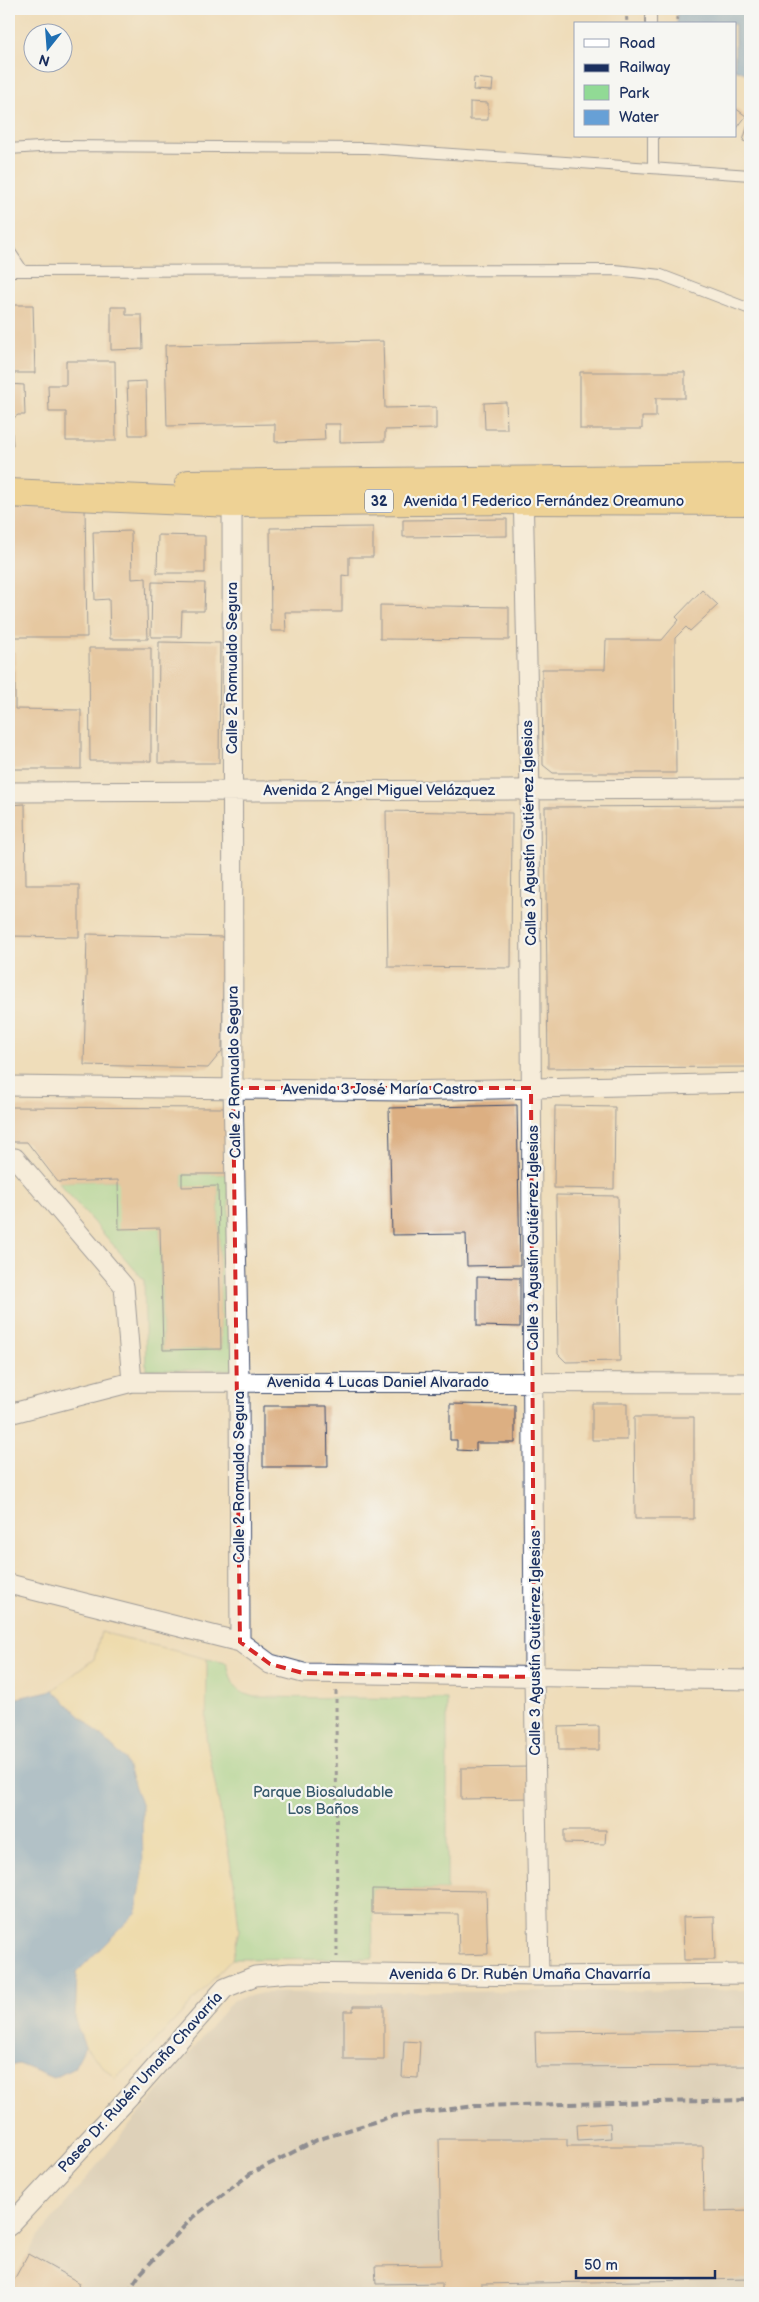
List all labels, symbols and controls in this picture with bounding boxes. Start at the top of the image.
north arrow [22,22,72,72]
legend [574,22,736,138]
text: Road [619,34,655,53]
text: N [37,50,52,70]
text: Railway [619,58,670,77]
text: Park [619,84,650,103]
text: Water [619,108,659,127]
road number: 32 [365,490,393,512]
street label: Avenida 1 Federico Fernández Oreamuno [404,492,684,511]
street label: Calle 2 Romualdo Segura [223,582,242,754]
street label: Calle 3 Agustín Gutiérrez Iglesias [518,719,541,946]
street label: Avenida 2 Ángel Miguel Velázquez [263,781,496,800]
street label: Calle 2 Romualdo Segura [223,986,246,1158]
street label: Avenida 3 José María Castro [283,1080,477,1099]
street label: Calle 3 Agustín Gutiérrez Iglesias [524,1125,543,1351]
street label: Avenida 4 Lucas Daniel Alvarado [267,1373,489,1392]
street label: Calle 2 Romualdo Segura [230,1391,249,1563]
street label: Calle 3 Agustín Gutiérrez Iglesias [526,1530,545,1756]
park label: Parque Biosaludable Los Baños [253,1783,393,1819]
street label: Avenida 6 Dr. Rubén Umaña Chavarría [389,1965,651,1984]
street label: Paseo Dr. Rubén Umaña Chavarría [54,1988,227,2177]
scale bar [576,2247,715,2279]
text: 50 m [584,2256,618,2275]

